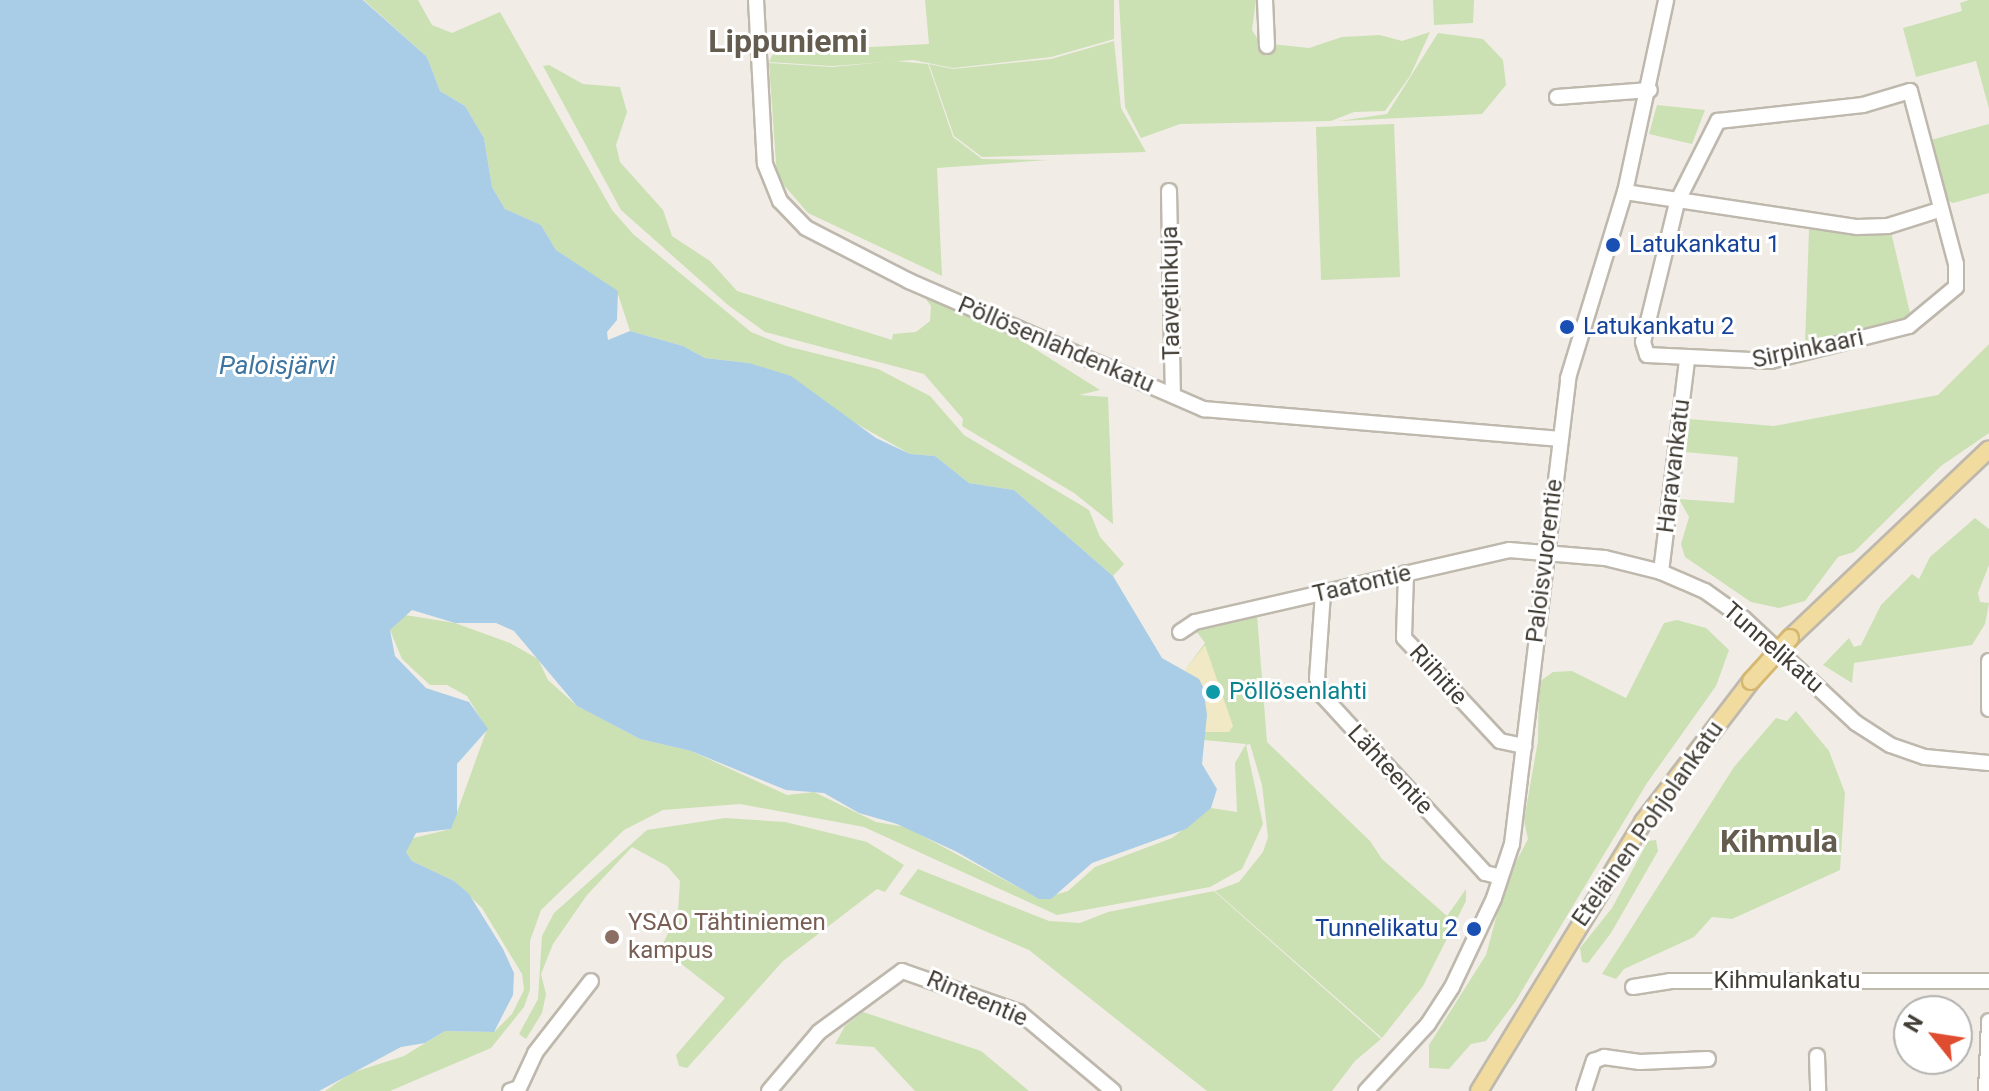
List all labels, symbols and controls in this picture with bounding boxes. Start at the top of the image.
district label: Lippuniemi [708,22,868,60]
street label: Taavetinkuja [1155,226,1187,360]
place label: Latukankatu 1 [1629,231,1780,259]
marker: Latukankatu 1 [1604,236,1622,254]
street label: Pöllösenlahdenkatu [954,291,1158,399]
place label: Latukankatu 2 [1583,313,1734,341]
marker: Latukankatu 2 [1558,318,1576,336]
street label: Sirpinkaari [1750,323,1866,375]
water label: Paloisjärvi [219,350,335,382]
street label: Haravankatu [1651,397,1697,535]
street label: Paloisvuorentie [1521,478,1569,644]
street label: Taatontie [1310,559,1414,609]
street label: Tunnelikatu [1717,597,1829,699]
street label: Riihitie [1403,639,1473,711]
place label: Pöllösenlahti [1229,678,1367,706]
marker: Pöllösenlahti [1204,683,1222,701]
street label: Eteläinen Pohjolankatu [1566,716,1730,932]
street label: Lähteentie [1341,719,1439,821]
district label: Kihmula [1720,822,1838,860]
place label: YSAO Tähtiniemen kampus [628,909,826,965]
place label: Tunnelikatu 2 [1315,915,1458,943]
marker: Tunnelikatu 2 [1465,920,1483,938]
marker: YSAO Tähtiniemen kampus [603,928,621,946]
street label: Rinteentie [922,965,1032,1033]
street label: Kihmulankatu [1714,967,1860,995]
north arrow [1893,995,1973,1075]
text: N [1899,1011,1928,1037]

